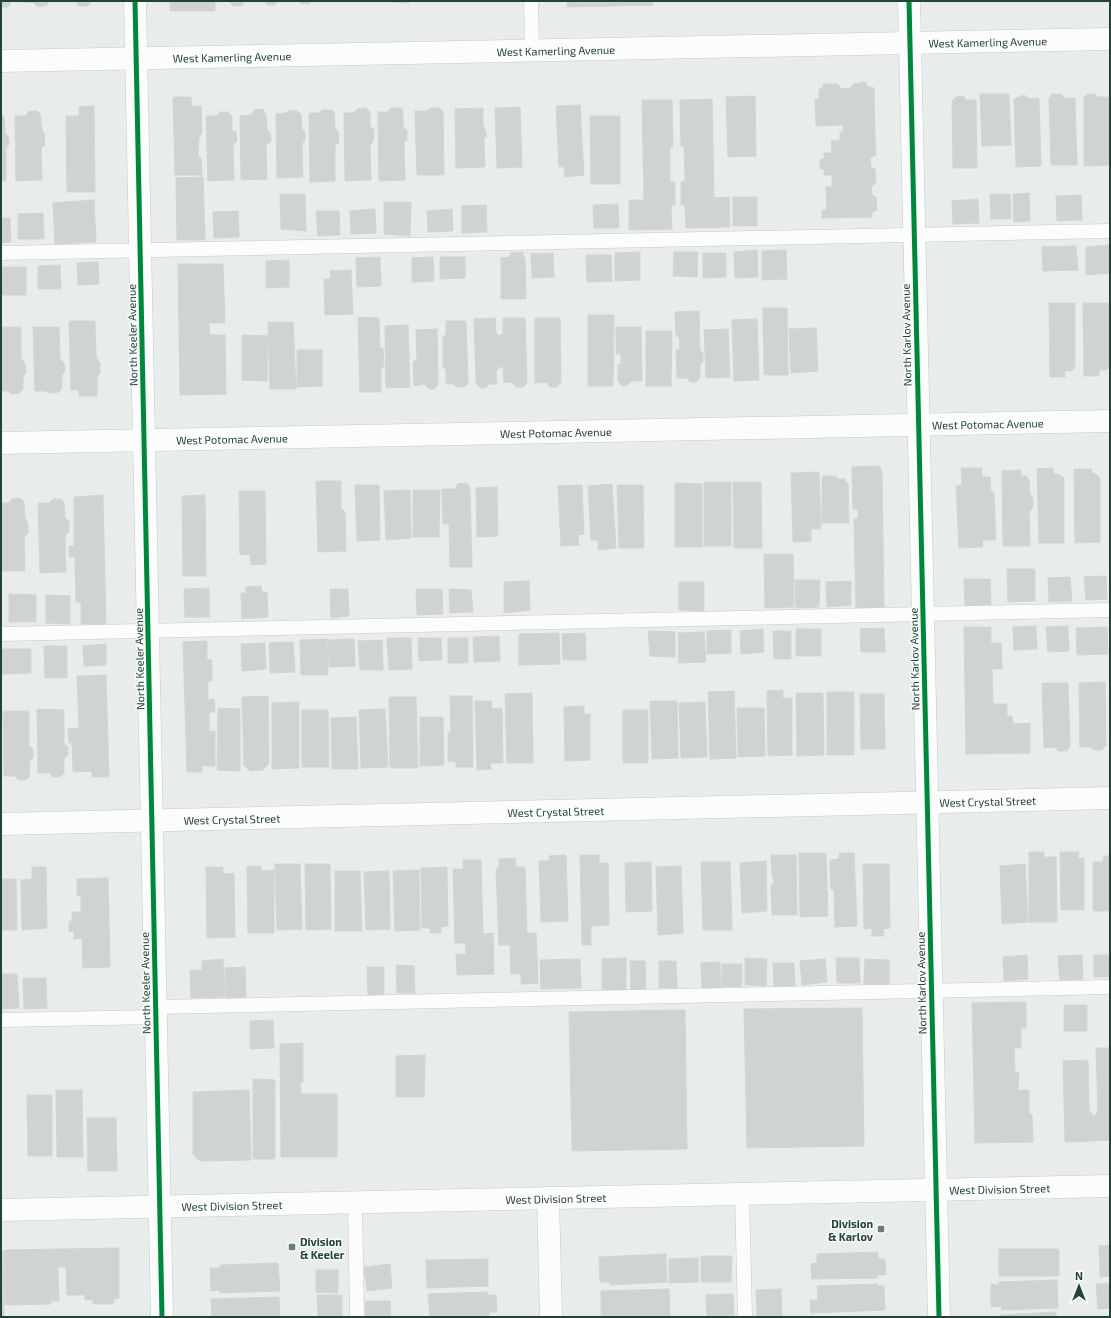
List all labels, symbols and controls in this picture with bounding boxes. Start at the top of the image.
street label: West Kamerling Avenue [928,34,1047,49]
street label: West Kamerling Avenue [496,42,615,58]
street label: West Kamerling Avenue [173,49,291,64]
street label: North Keeler Avenue [125,284,139,386]
street label: North Karlov Avenue [899,284,913,386]
street label: West Potomac Avenue [932,416,1044,431]
street label: West Potomac Avenue [500,424,612,440]
street label: West Potomac Avenue [176,431,288,446]
street label: North Keeler Avenue [132,608,146,710]
street label: North Karlov Avenue [907,608,921,710]
street label: West Crystal Street [939,793,1036,809]
street label: West Crystal Street [507,803,604,819]
street label: West Crystal Street [183,811,281,826]
street label: North Keeler Avenue [138,932,152,1034]
street label: North Karlov Avenue [914,932,928,1034]
street label: West Division Street [949,1181,1050,1196]
street label: West Division Street [505,1190,607,1206]
street label: West Division Street [181,1197,283,1213]
place label: Division & Karlov [828,1217,874,1243]
marker: Division & Karlov [876,1224,886,1234]
place label: Division & Keeler [300,1235,345,1261]
marker: Division & Keeler [287,1242,297,1252]
north arrow [1059,1266,1099,1306]
text: N [1075,1269,1083,1282]

